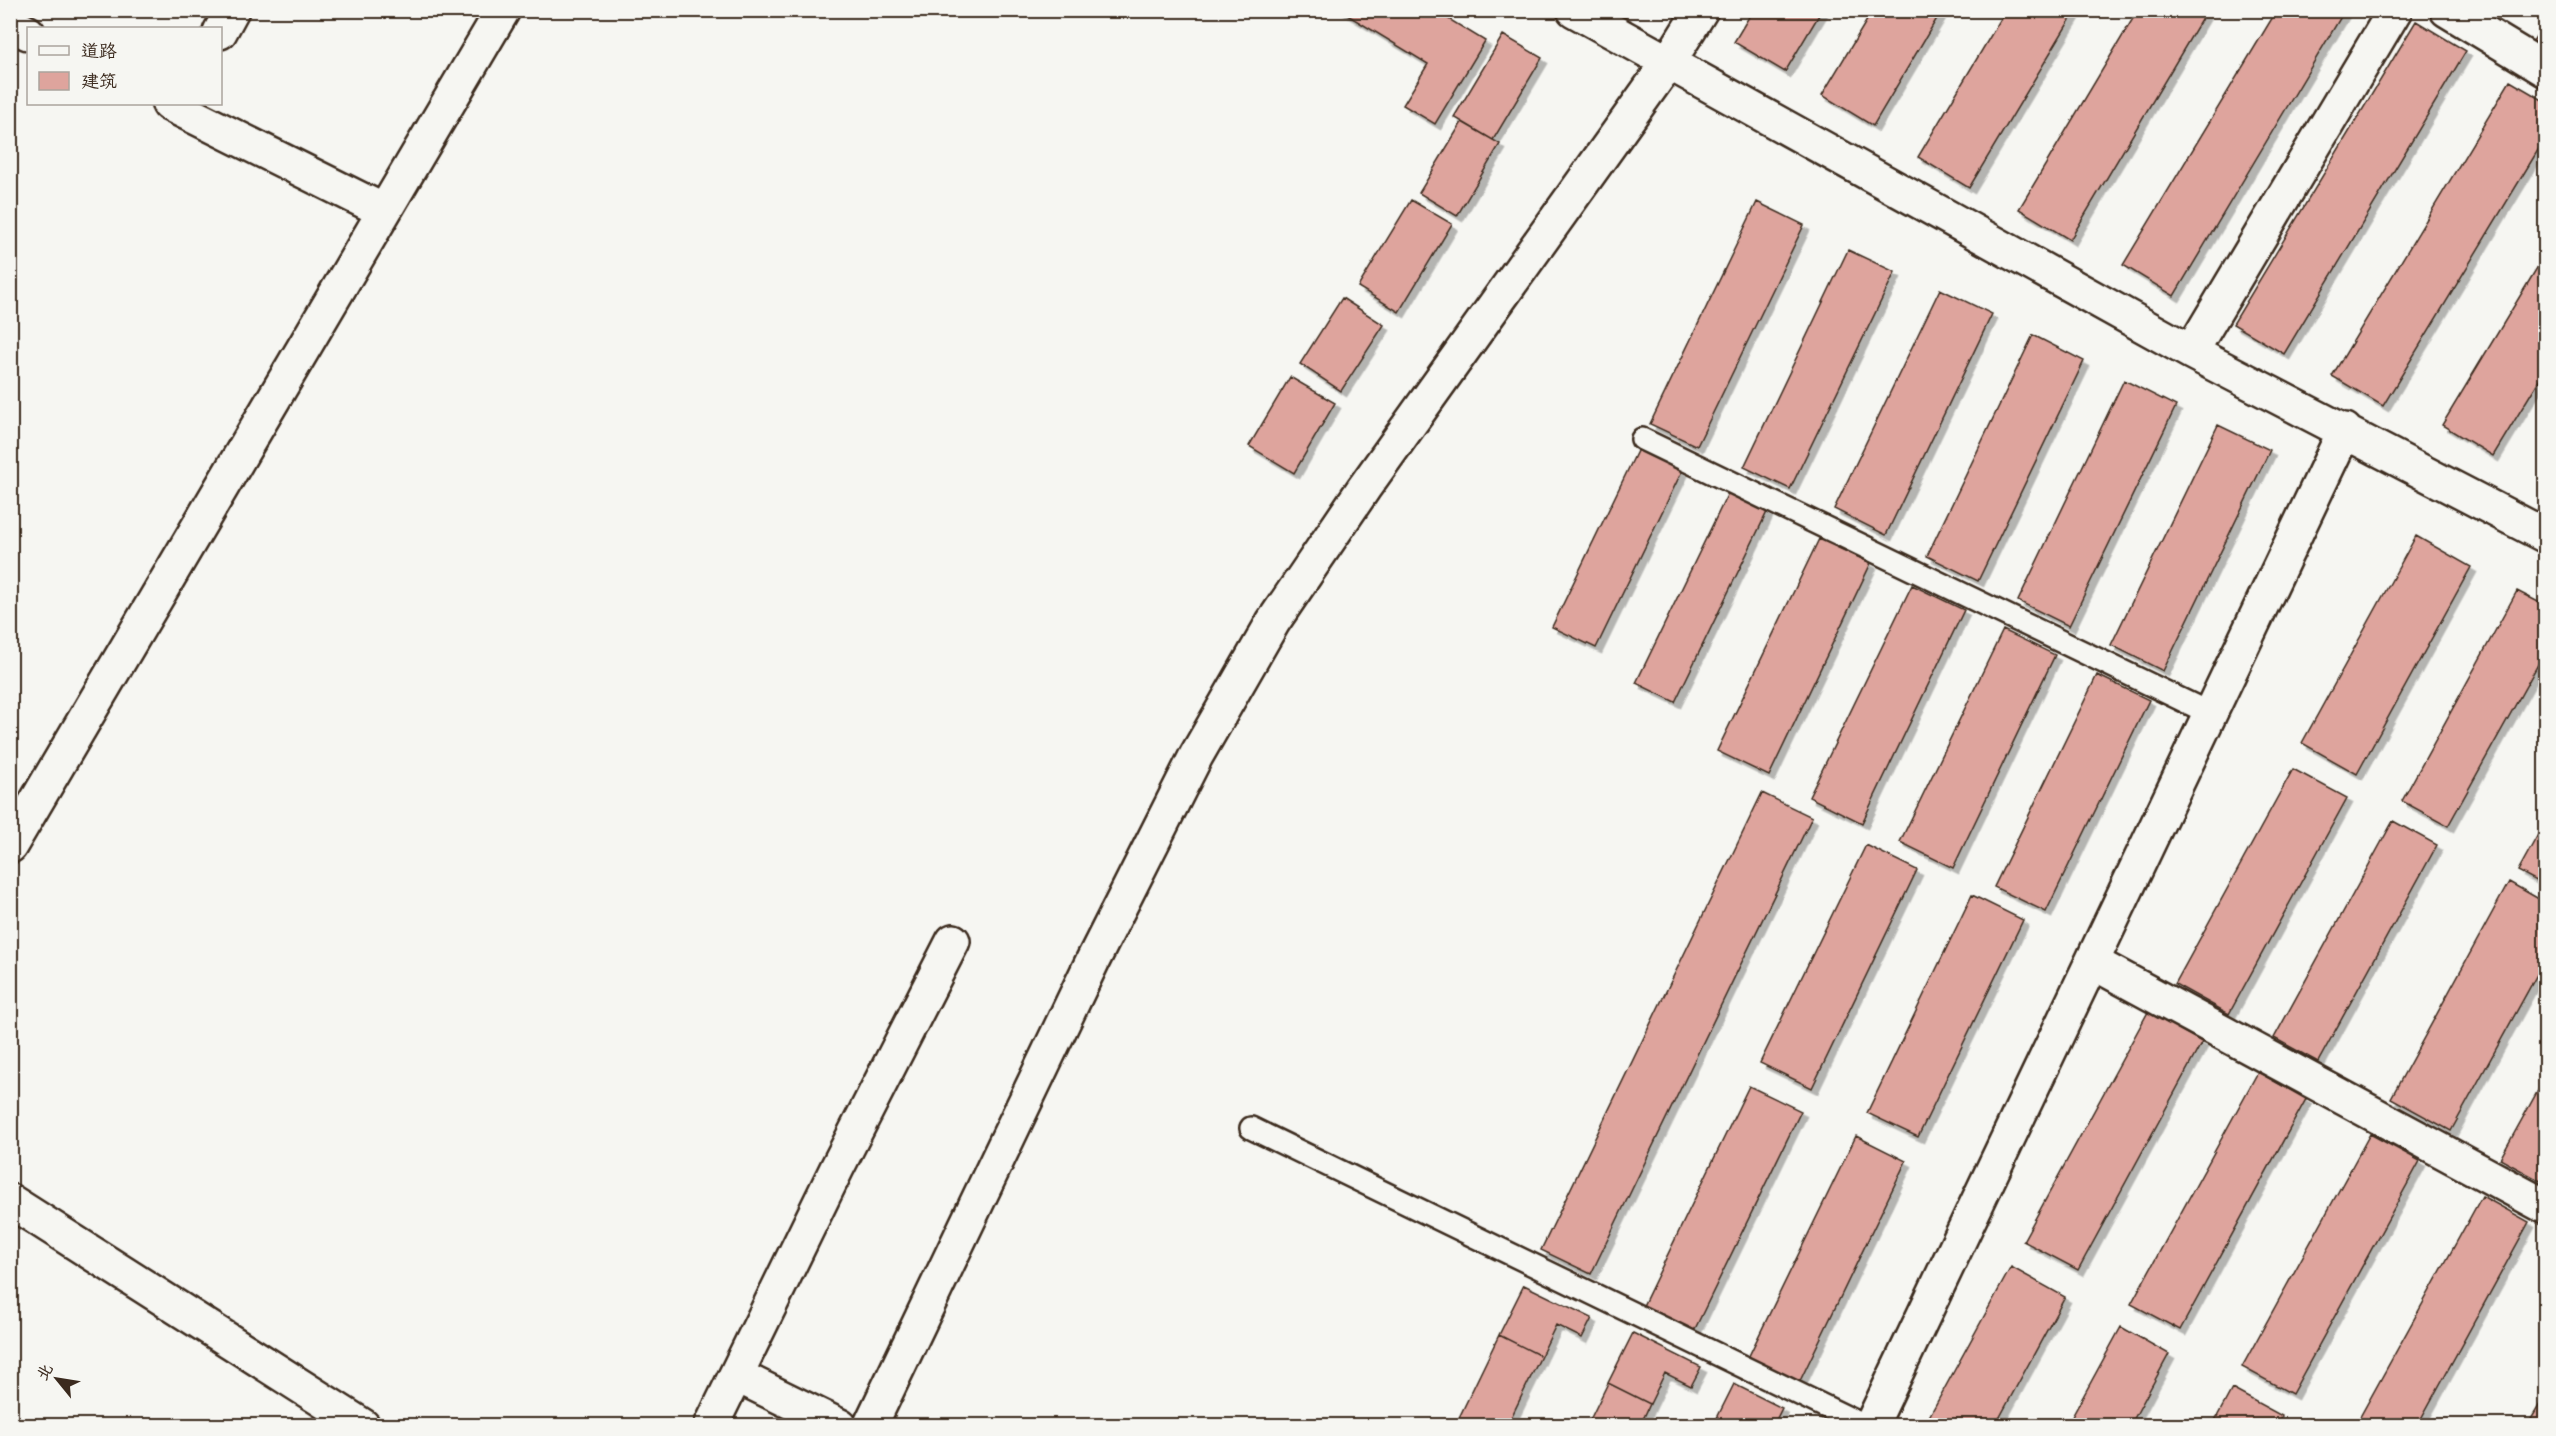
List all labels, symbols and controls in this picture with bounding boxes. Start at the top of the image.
legend [27,27,222,105]
text: 道路 [81,38,117,63]
text: 建筑 [81,68,117,93]
north arrow [27,1349,87,1409]
text: 北 [30,1359,58,1384]

